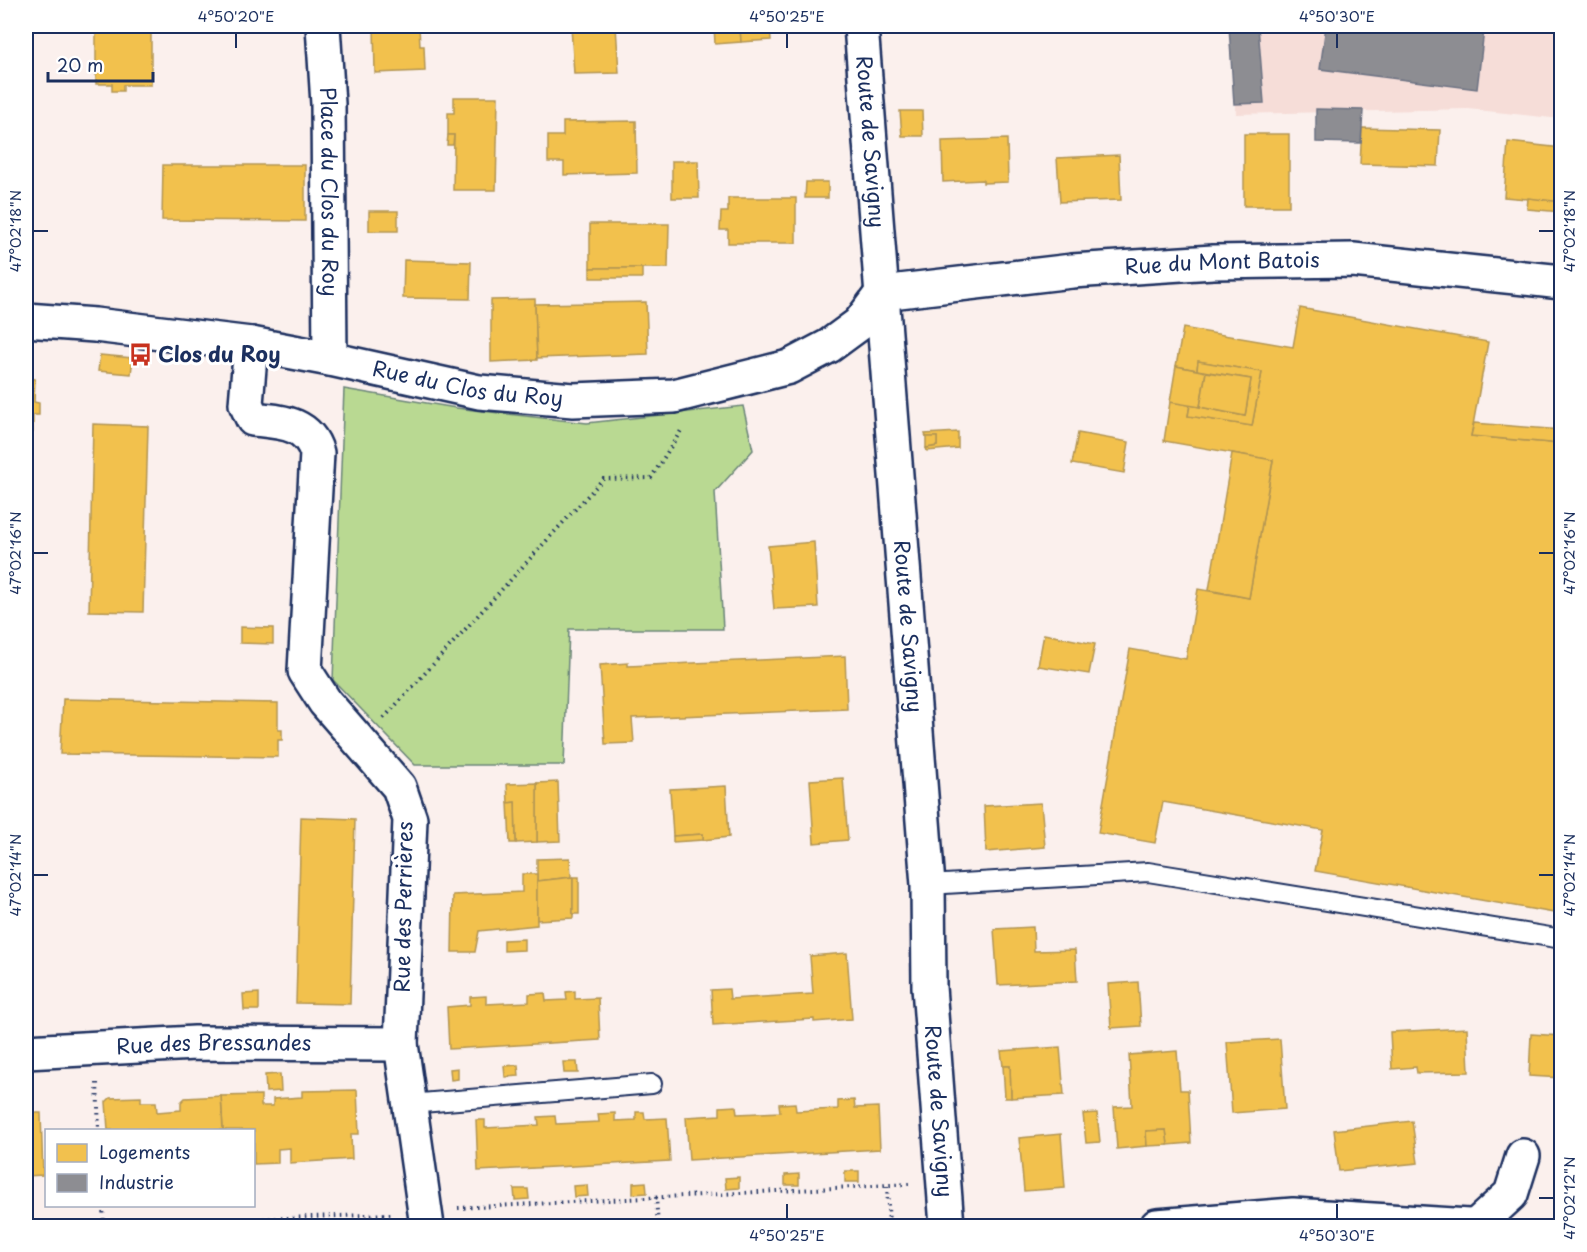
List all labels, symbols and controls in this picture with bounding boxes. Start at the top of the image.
text: 4°50'20"E [198,4,274,27]
text: 4°50'25"E [749,4,825,27]
text: 4°50'30"E [1299,4,1375,27]
scale bar [48,45,153,83]
text: 20 m [57,51,103,78]
street label: Route de Savigny [849,54,895,229]
street label: Place du Clos du Roy [313,86,348,297]
text: 47°02'18"N [3,190,26,272]
text: 47°02'18"N [1557,190,1580,272]
street label: Rue du Mont Batois [1124,242,1320,282]
place label: Clos du Roy [158,337,280,369]
bus stop icon: Clos du Roy [127,342,153,368]
street label: Rue du Clos du Roy [370,351,564,413]
text: 47°02'16"N [3,511,26,595]
text: 47°02'16"N [1557,511,1580,595]
street label: Route de Savigny [887,539,932,713]
street label: Rue des Perrières [385,821,419,993]
text: 47°02'14"N [3,834,26,916]
text: 47°02'14"N [1557,834,1580,916]
street label: Route de Savigny [918,1023,963,1198]
street label: Rue des Bressandes [115,1025,312,1061]
legend [45,1129,255,1207]
text: Logements [99,1138,190,1165]
text: 47°02'12"N [1557,1156,1580,1240]
text: Industrie [99,1168,174,1195]
text: 4°50'25"E [749,1223,825,1246]
text: 4°50'30"E [1299,1223,1375,1246]

